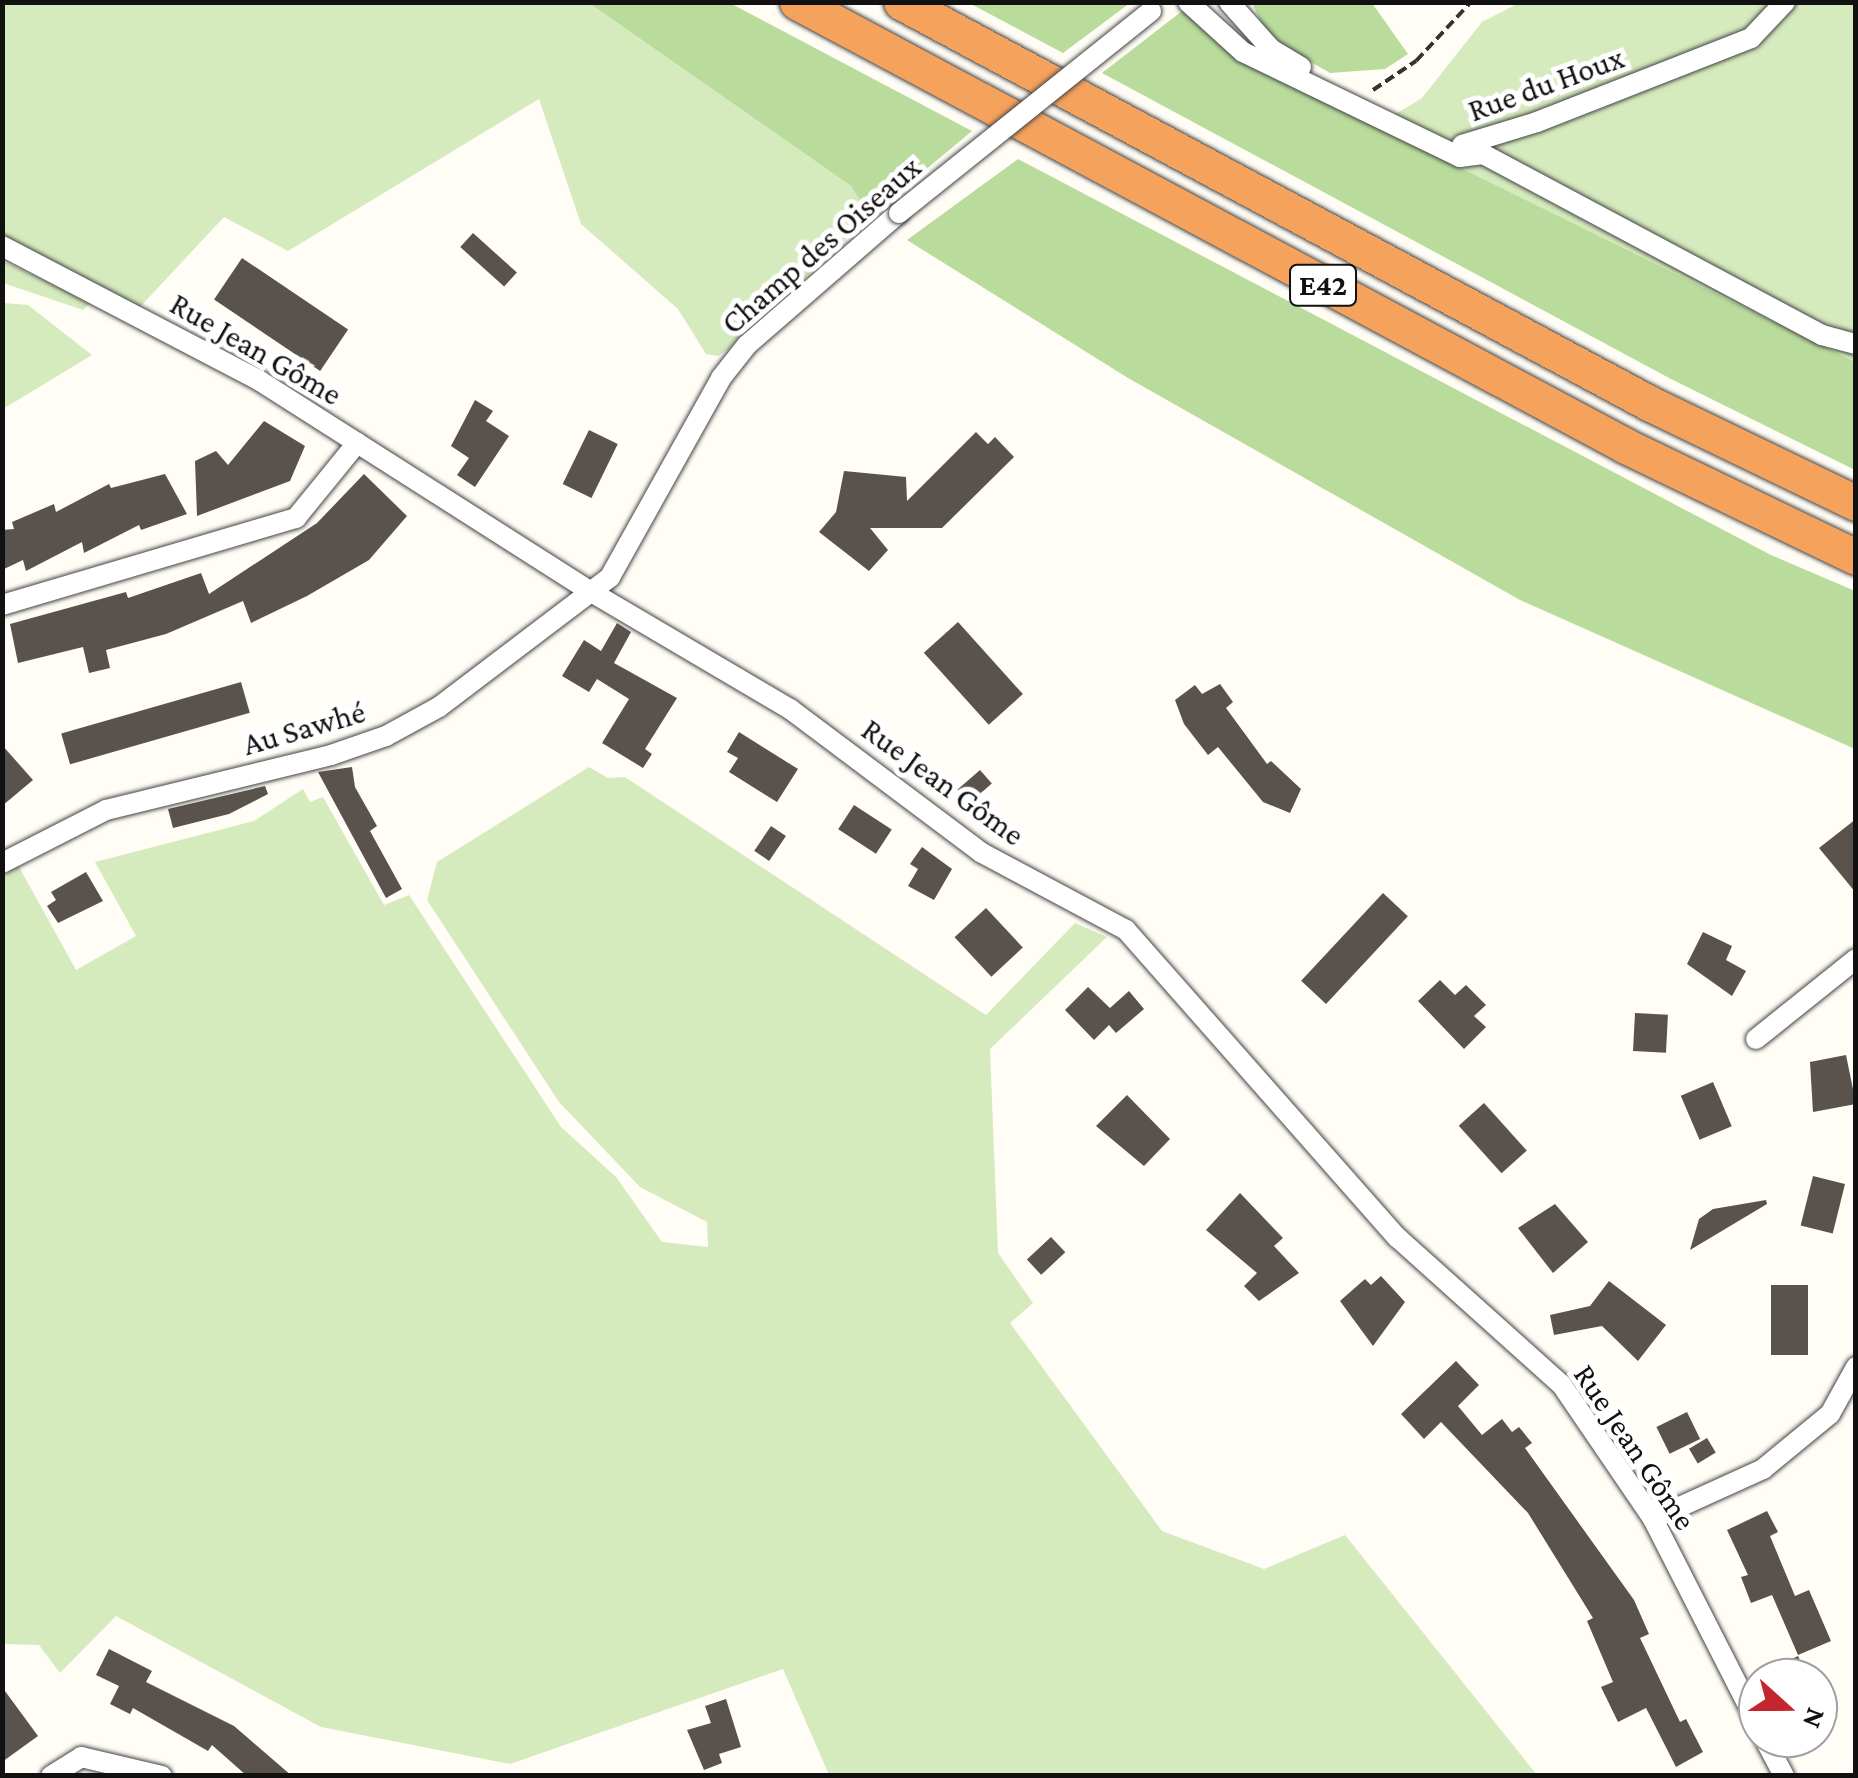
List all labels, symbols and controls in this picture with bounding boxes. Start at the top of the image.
street label: Rue du Houx [1463,38,1629,130]
street label: Champ des Oiseaux [713,148,929,342]
road number: E42 [1288,260,1358,310]
street label: Rue Jean Gôme [163,284,349,414]
street label: Au Sawhé [239,692,369,764]
street label: Rue Jean Gôme [854,710,1032,854]
street label: Rue Jean Gôme [1565,1357,1705,1537]
north arrow [1738,1658,1838,1758]
text: N [1797,1704,1832,1733]

